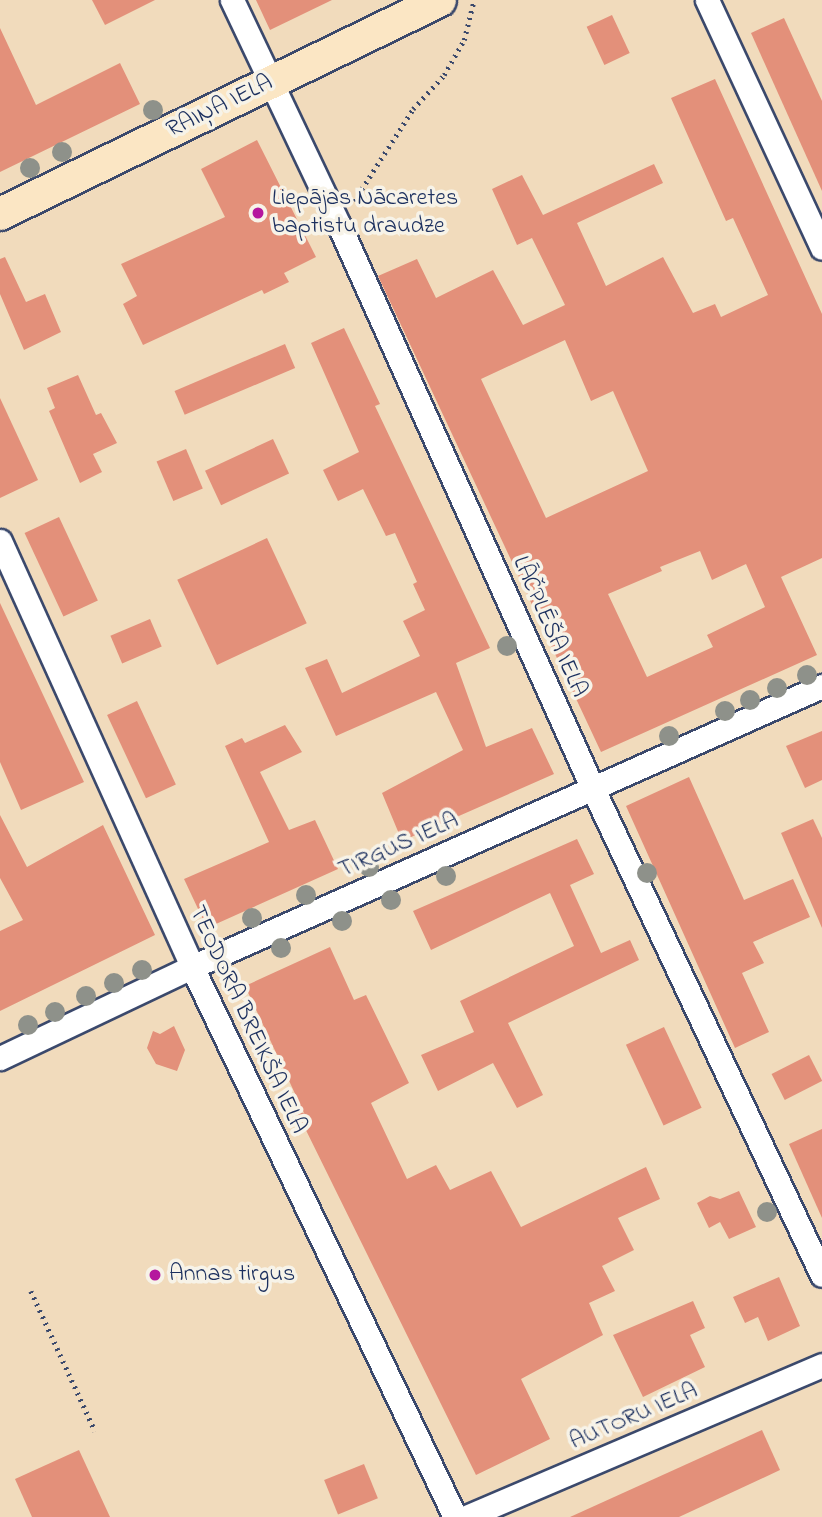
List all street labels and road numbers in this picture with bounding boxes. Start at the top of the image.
street label: RAIŅA IELA [162,69,278,145]
street label: LĀČPLĒŠA IELA [505,552,593,702]
street label: TIRGUS IELA [335,807,463,885]
street label: TEODORA BREIKŠA IELA [182,902,312,1138]
street label: AUTORU IELA [566,1377,702,1457]

